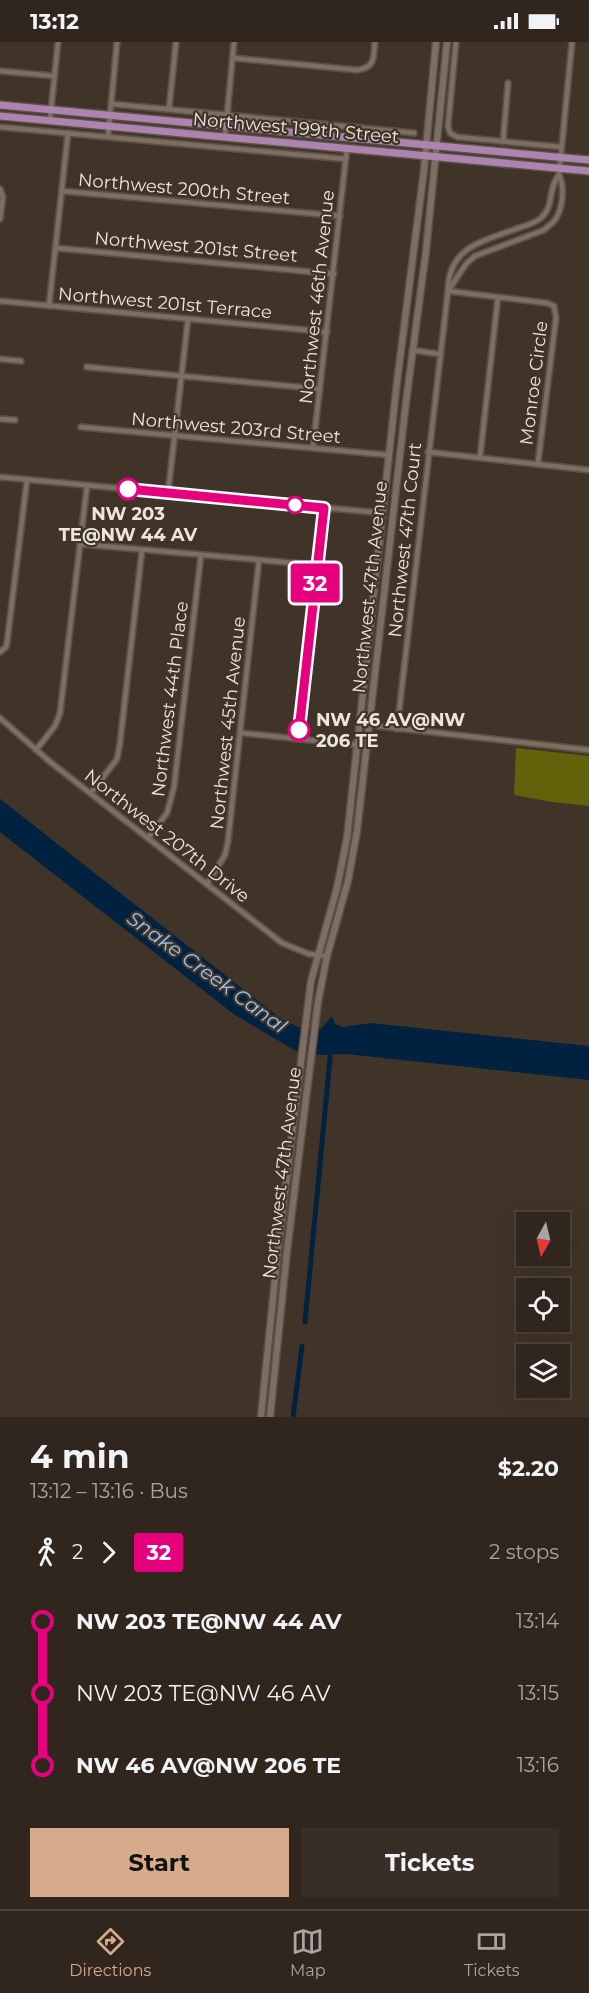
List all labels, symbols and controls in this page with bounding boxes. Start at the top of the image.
text: 13:12 [30,8,79,35]
street label: Northwest 199th Street [192,108,400,148]
street label: Northwest 200th Street [77,169,291,209]
street label: Northwest 46th Avenue [295,189,339,405]
street label: Northwest 201st Street [94,227,298,267]
street label: Northwest 201st Terrace [57,283,273,323]
street label: Monroe Circle [515,320,553,446]
street label: Northwest 203rd Street [130,408,342,448]
street label: Northwest 47th Court [384,441,426,639]
marker: NW 203 TE@NW 44 AV [117,478,139,500]
street label: Northwest 47th Avenue [348,480,392,694]
unlabelled marker [286,496,304,514]
place label: NW 203 TE@NW 44 AV [59,503,198,546]
line badge: 32 [288,564,342,602]
text: 32 [303,571,327,596]
street label: Northwest 44th Place [147,600,193,798]
street label: Northwest 45th Avenue [206,615,250,831]
place label: NW 46 AV@NW 206 TE [316,709,465,752]
marker: NW 46 AV@NW 206 TE [288,719,310,741]
street label: Northwest 207th Drive [80,765,254,907]
water label: Snake Creek Canal [122,906,292,1038]
street label: Northwest 47th Avenue [258,1066,306,1280]
north arrow [516,1212,570,1266]
map controls [516,1212,570,1398]
button: locate [516,1278,570,1332]
button: layers [516,1344,570,1398]
text: 4 min [30,1436,129,1476]
text: $2.20 [498,1455,559,1482]
text: 13:12 – 13:16 · Bus [30,1479,188,1503]
icon: walk [30,1536,63,1569]
icon: forward [92,1536,125,1569]
text: 2 [72,1540,83,1564]
text: 32 [146,1540,171,1565]
text: 2 stops [489,1540,559,1564]
text: NW 203 TE@NW 44 AV [76,1608,342,1635]
text: 13:14 [516,1609,559,1633]
text: NW 203 TE@NW 46 AV [76,1680,331,1707]
text: 13:15 [518,1681,559,1705]
text: NW 46 AV@NW 206 TE [76,1752,341,1779]
text: 13:16 [517,1753,559,1777]
button: Start [30,1828,289,1897]
button: Tickets [301,1828,559,1897]
tab: Directions [69,1925,151,1980]
tab: Map [290,1925,325,1980]
tab: Tickets [464,1925,520,1980]

